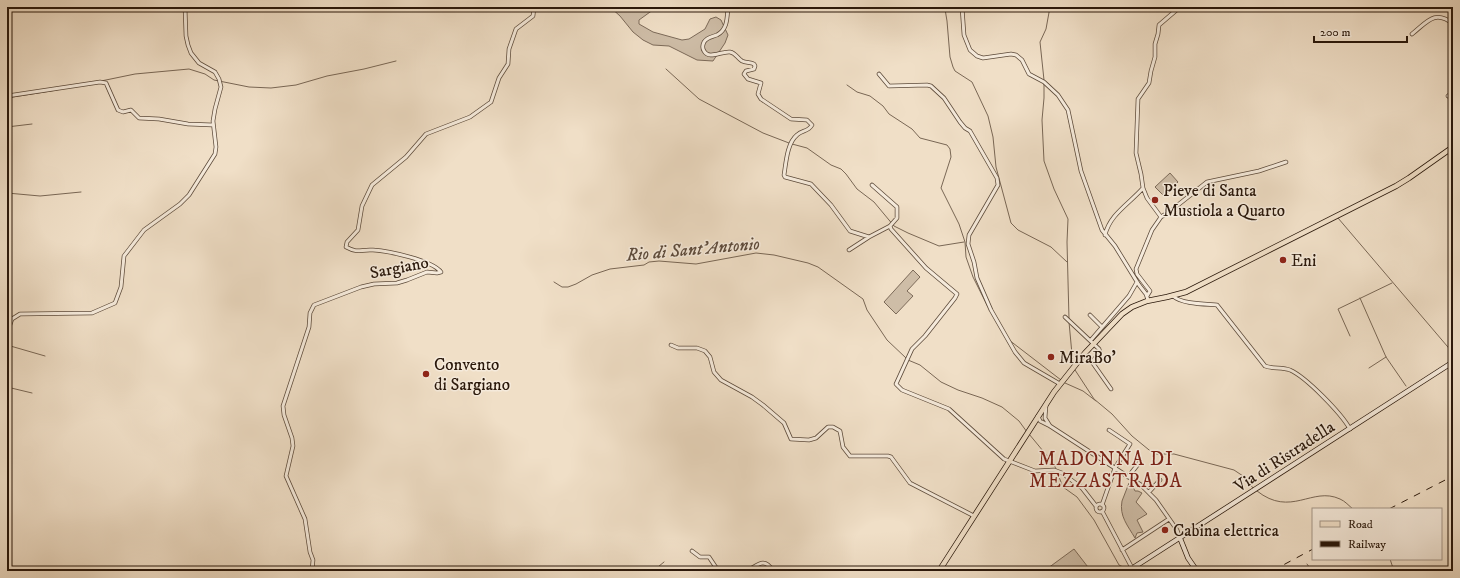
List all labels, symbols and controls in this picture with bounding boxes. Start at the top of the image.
scale bar [1314,18,1407,44]
text: 200 m [1320,25,1350,40]
place label: Pieve di Santa Mustiola a Quarto [1163,180,1285,222]
marker: Pieve di Santa Mustiola a Quarto [1150,195,1160,205]
water label: Rio di Sant'Antonio [624,233,761,267]
place label: Eni [1291,250,1316,272]
street label: Sargiano [368,252,430,284]
marker: Eni [1278,255,1288,265]
place label: MiraBo' [1059,347,1116,369]
marker: MiraBo' [1046,352,1056,362]
place label: Convento di Sargiano [434,354,510,396]
marker: Convento di Sargiano [421,369,431,379]
street label: Via di Ristradella [1229,416,1340,498]
district label: MADONNA DI MEZZASTRADA [1029,448,1183,493]
legend [1312,508,1442,560]
text: Road [1348,517,1373,532]
place label: Cabina elettrica [1173,520,1280,542]
marker: Cabina elettrica [1160,525,1170,535]
text: Railway [1348,537,1386,552]

